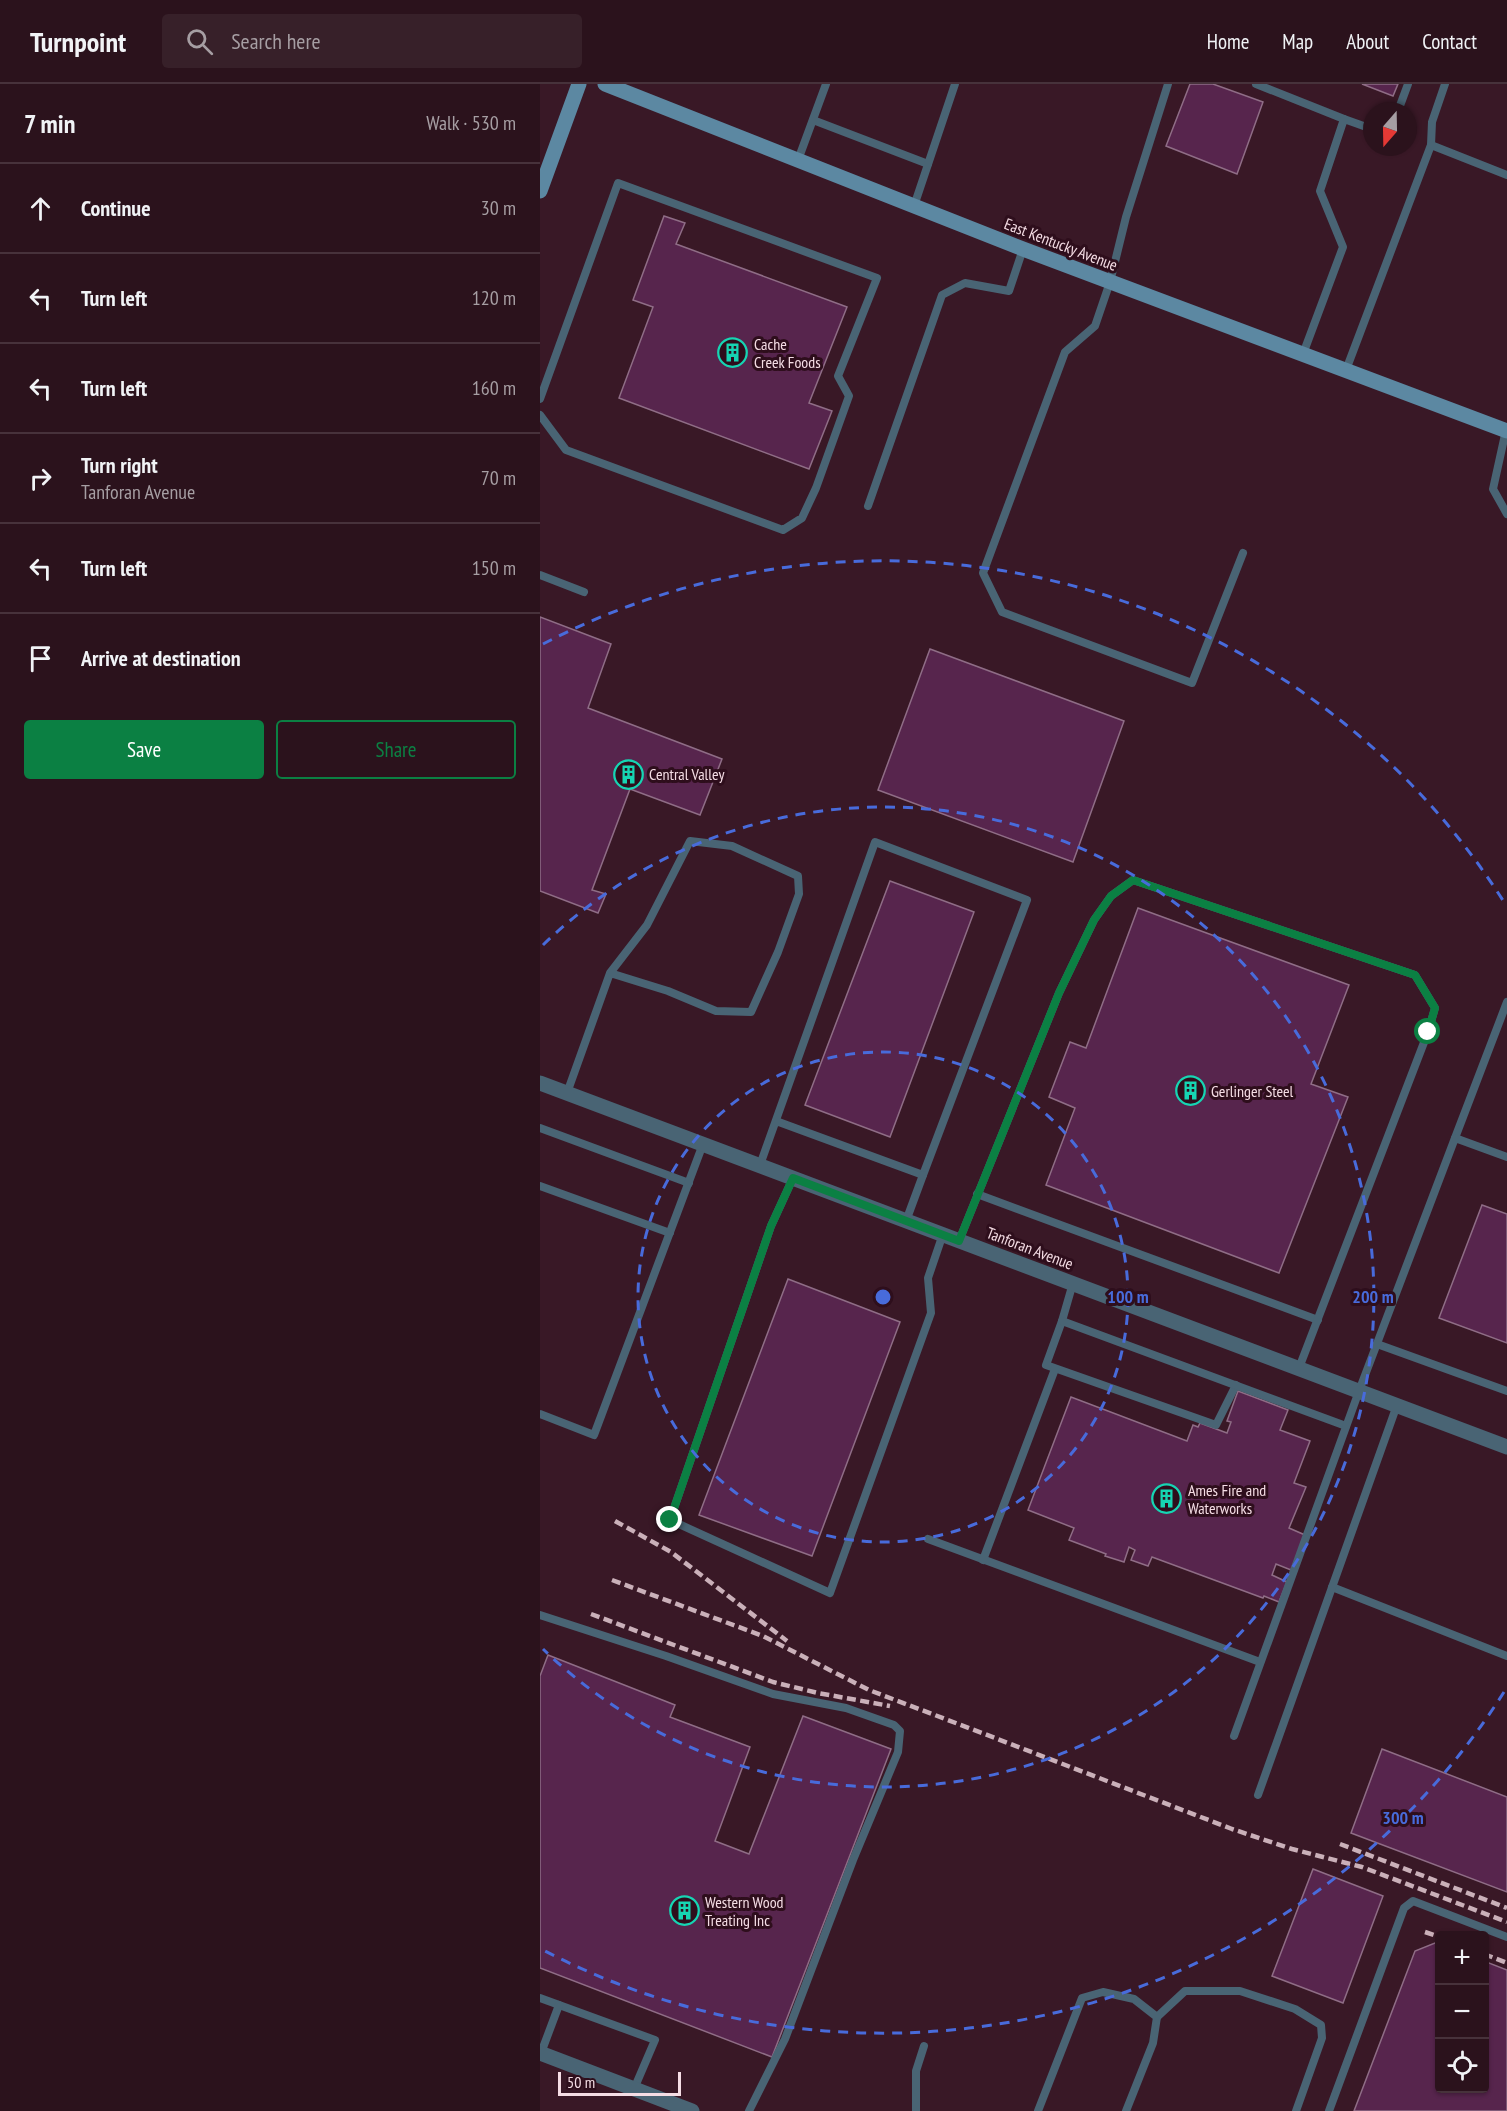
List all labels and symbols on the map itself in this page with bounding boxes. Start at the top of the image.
north arrow [1363,102,1417,156]
street label: East Kentucky Avenue [1002,213,1120,275]
place label: Cache Creek Foods [754,334,821,372]
building icon: Cache Creek Foods [717,337,749,369]
building icon: Central Valley [612,758,644,790]
place label: Central Valley [649,764,724,784]
route start [1414,1018,1440,1044]
building icon: Gerlinger Steel [1174,1075,1206,1107]
place label: Gerlinger Steel [1211,1081,1294,1101]
street label: Tanforan Avenue [984,1222,1076,1274]
text: 100 m [1107,1285,1149,1308]
text: 200 m [1352,1285,1394,1308]
centre of rings [873,1287,893,1307]
place label: Ames Fire and Waterworks [1188,1480,1266,1518]
building icon: Ames Fire and Waterworks [1151,1483,1183,1515]
route end [656,1506,682,1532]
text: 300 m [1382,1806,1424,1829]
place label: Western Wood Treating Inc [705,1892,784,1930]
building icon: Western Wood Treating Inc [668,1895,700,1927]
scale bar [558,2069,681,2096]

